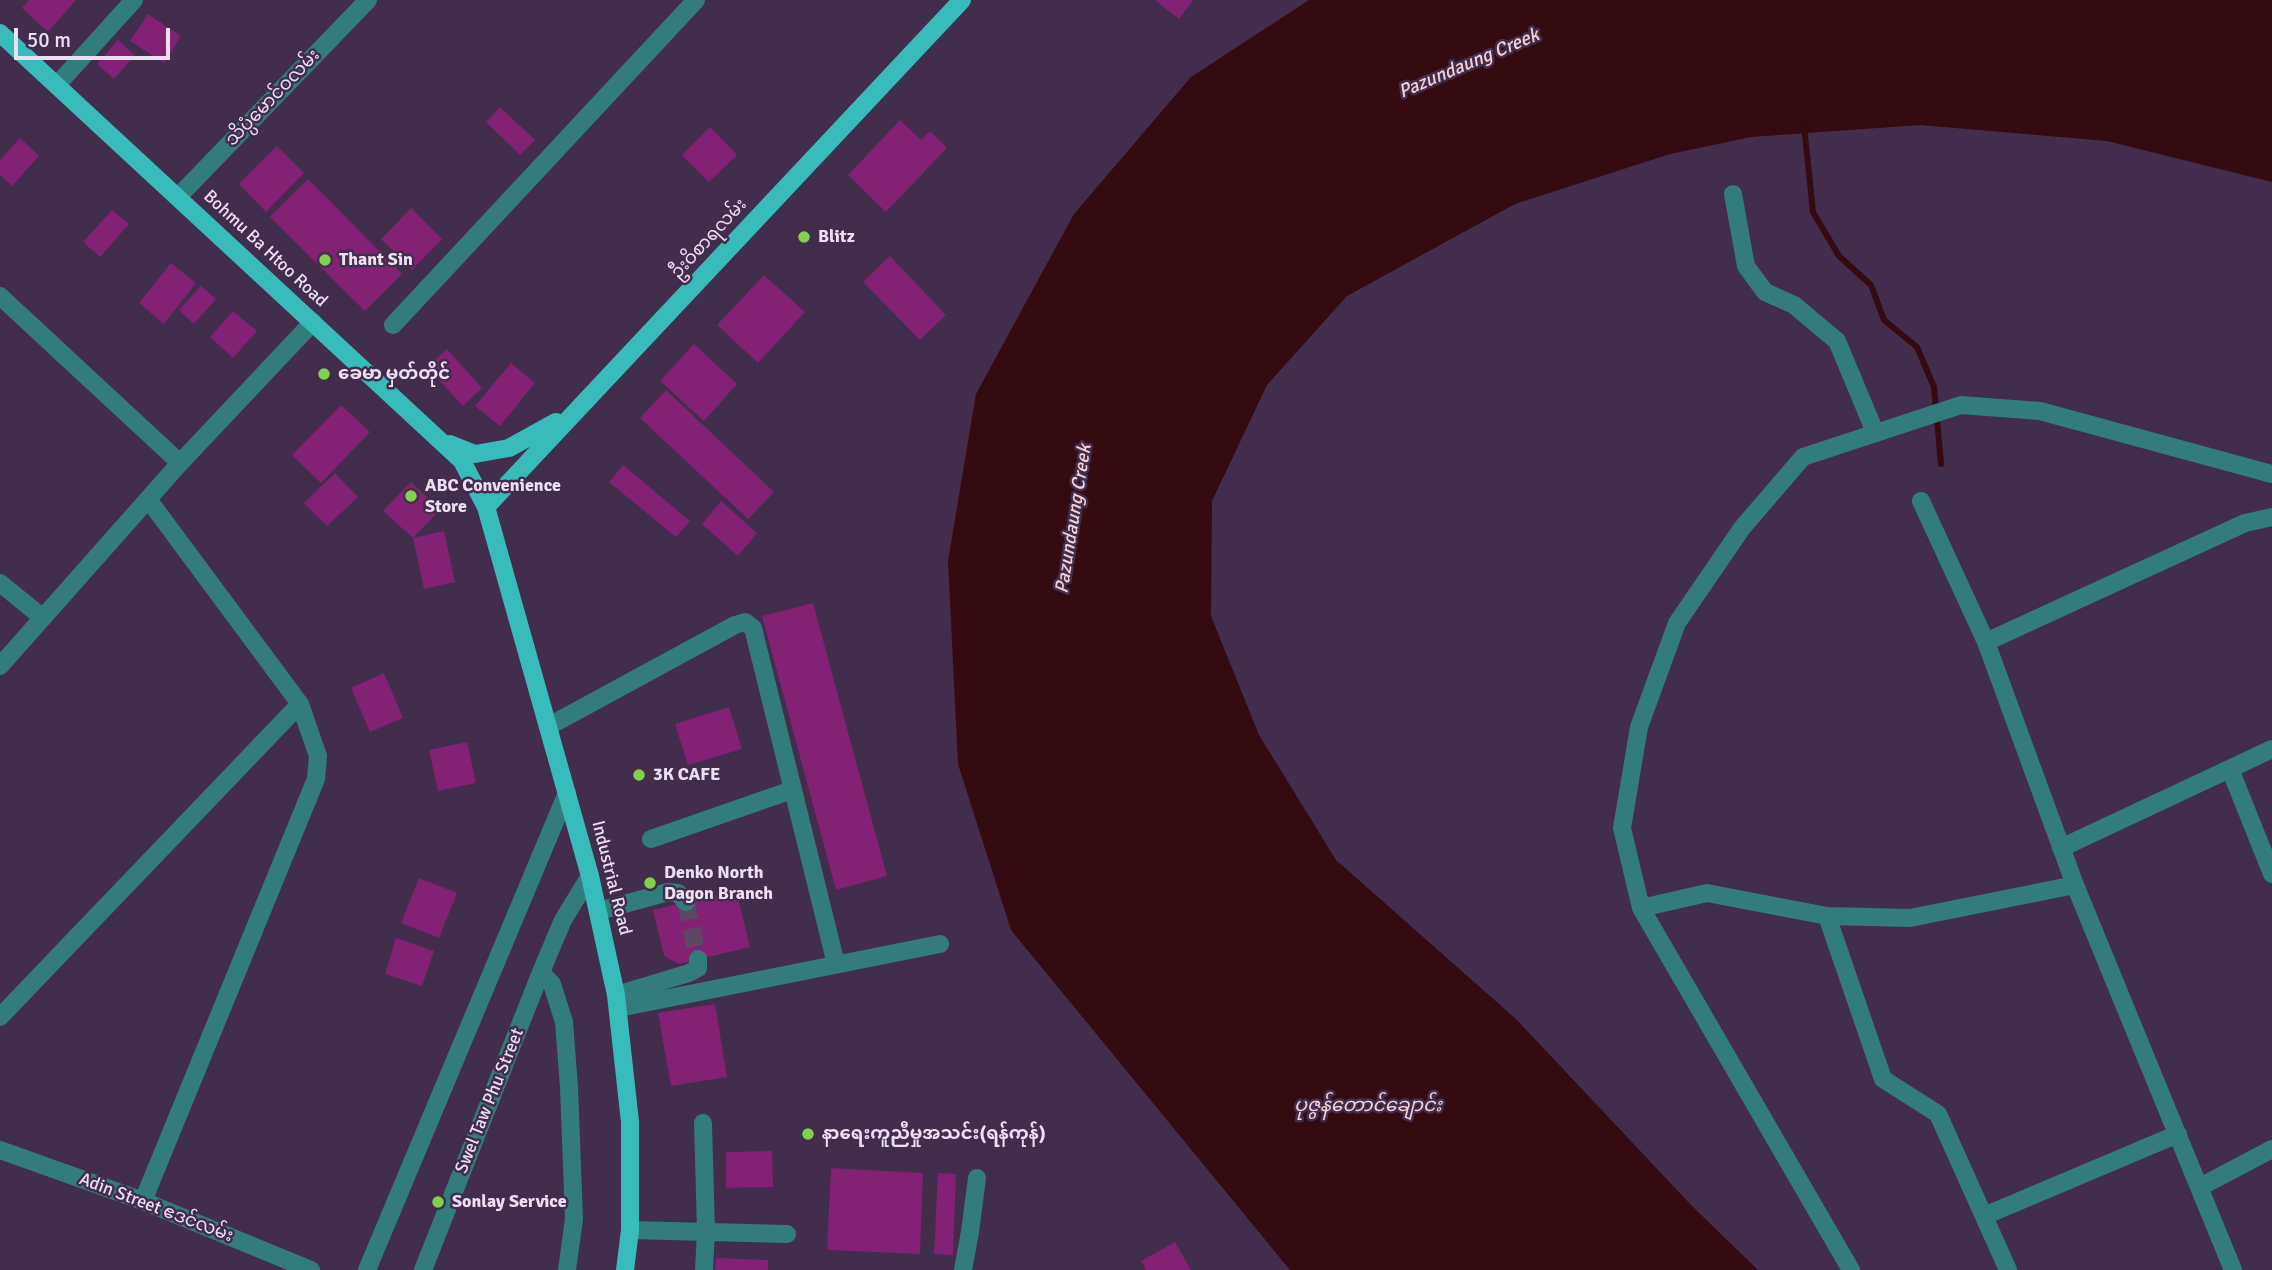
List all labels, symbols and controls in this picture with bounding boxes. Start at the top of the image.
scale bar [18,14,173,58]
water label: Pazundaung Creek [1395,24,1543,104]
text: 50 m [27,27,71,53]
street label: သိပ္ပံမောင်ဝလမ်း [221,45,325,151]
street label: Bohmu Ba Htoo Road [199,186,331,312]
street label: ဦးဝိစာရလမ်း [666,194,752,284]
place label: Blitz [818,226,855,248]
marker: Blitz [796,229,812,245]
place label: Thant Sin [339,249,413,271]
marker: Thant Sin [317,252,333,268]
place label: ခေမာ မှတ်တိုင် [338,363,450,385]
marker: ခေမာ မှတ်တိုင် [316,366,332,382]
water label: Pazundaung Creek [1051,443,1097,595]
place label: ABC Convenience Store [425,475,561,518]
marker: ABC Convenience Store [403,488,419,504]
place label: 3K CAFE [653,764,720,786]
marker: 3K CAFE [631,767,647,783]
street label: Industrial Road [586,818,636,938]
place label: Denko North Dagon Branch [664,862,773,904]
marker: Denko North Dagon Branch [642,875,658,891]
street label: Swel Taw Phu Street [451,1025,529,1177]
water label: ပုဇွန်တောင်ချောင်း [1294,1095,1442,1117]
place label: နာရေးကူညီမှုအသင်း(ရန်ကုန်) [822,1123,1046,1145]
marker: နာရေးကူညီမှုအသင်း(ရန်ကုန်) [800,1126,816,1142]
street label: Adin Street ဧဒင်လမ်း [76,1169,236,1247]
place label: Sonlay Service [452,1191,567,1213]
marker: Sonlay Service [430,1194,446,1210]

